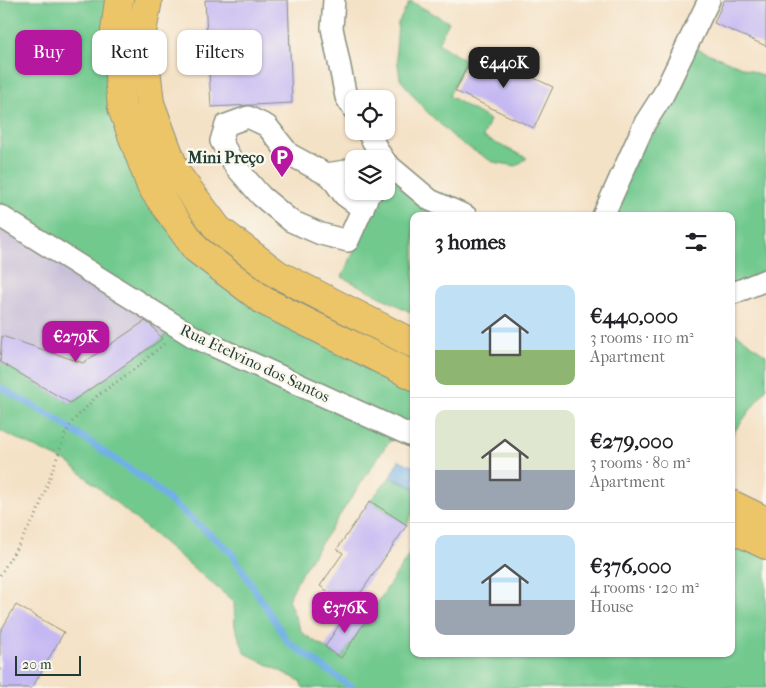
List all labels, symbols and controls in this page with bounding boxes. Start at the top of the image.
chip: Buy [15,30,82,75]
chip: Rent [92,30,167,75]
chip: Filters [177,30,262,75]
pin: €440K [469,46,539,89]
text: €440K [480,53,528,72]
map controls [345,90,395,200]
button: locate [345,90,395,140]
parking icon: Mini Preço [269,144,295,178]
place label: Mini Preço [187,148,264,168]
button: layers [345,150,395,200]
icon: filters [682,228,710,256]
text: 3 homes [435,230,506,254]
text: €440,000 [590,304,678,328]
icon: home [475,305,535,365]
pin: €279K [41,320,111,363]
street label: Rua Etelvino dos Santos [177,320,333,406]
text: €279K [53,327,99,346]
text: 3 rooms · 110 m² [590,328,694,347]
text: Apartment [590,347,665,366]
text: €279,000 [590,429,674,453]
icon: home [475,430,535,490]
text: 3 rooms · 80 m² [590,453,690,472]
text: Apartment [590,472,665,491]
text: €376,000 [590,554,672,578]
icon: home [475,555,535,615]
text: 4 rooms · 120 m² [590,578,699,597]
pin: €376K [310,592,380,634]
text: House [590,597,633,616]
text: €376K [323,598,367,617]
scale bar [15,653,81,676]
text: 20 m [22,656,52,673]

